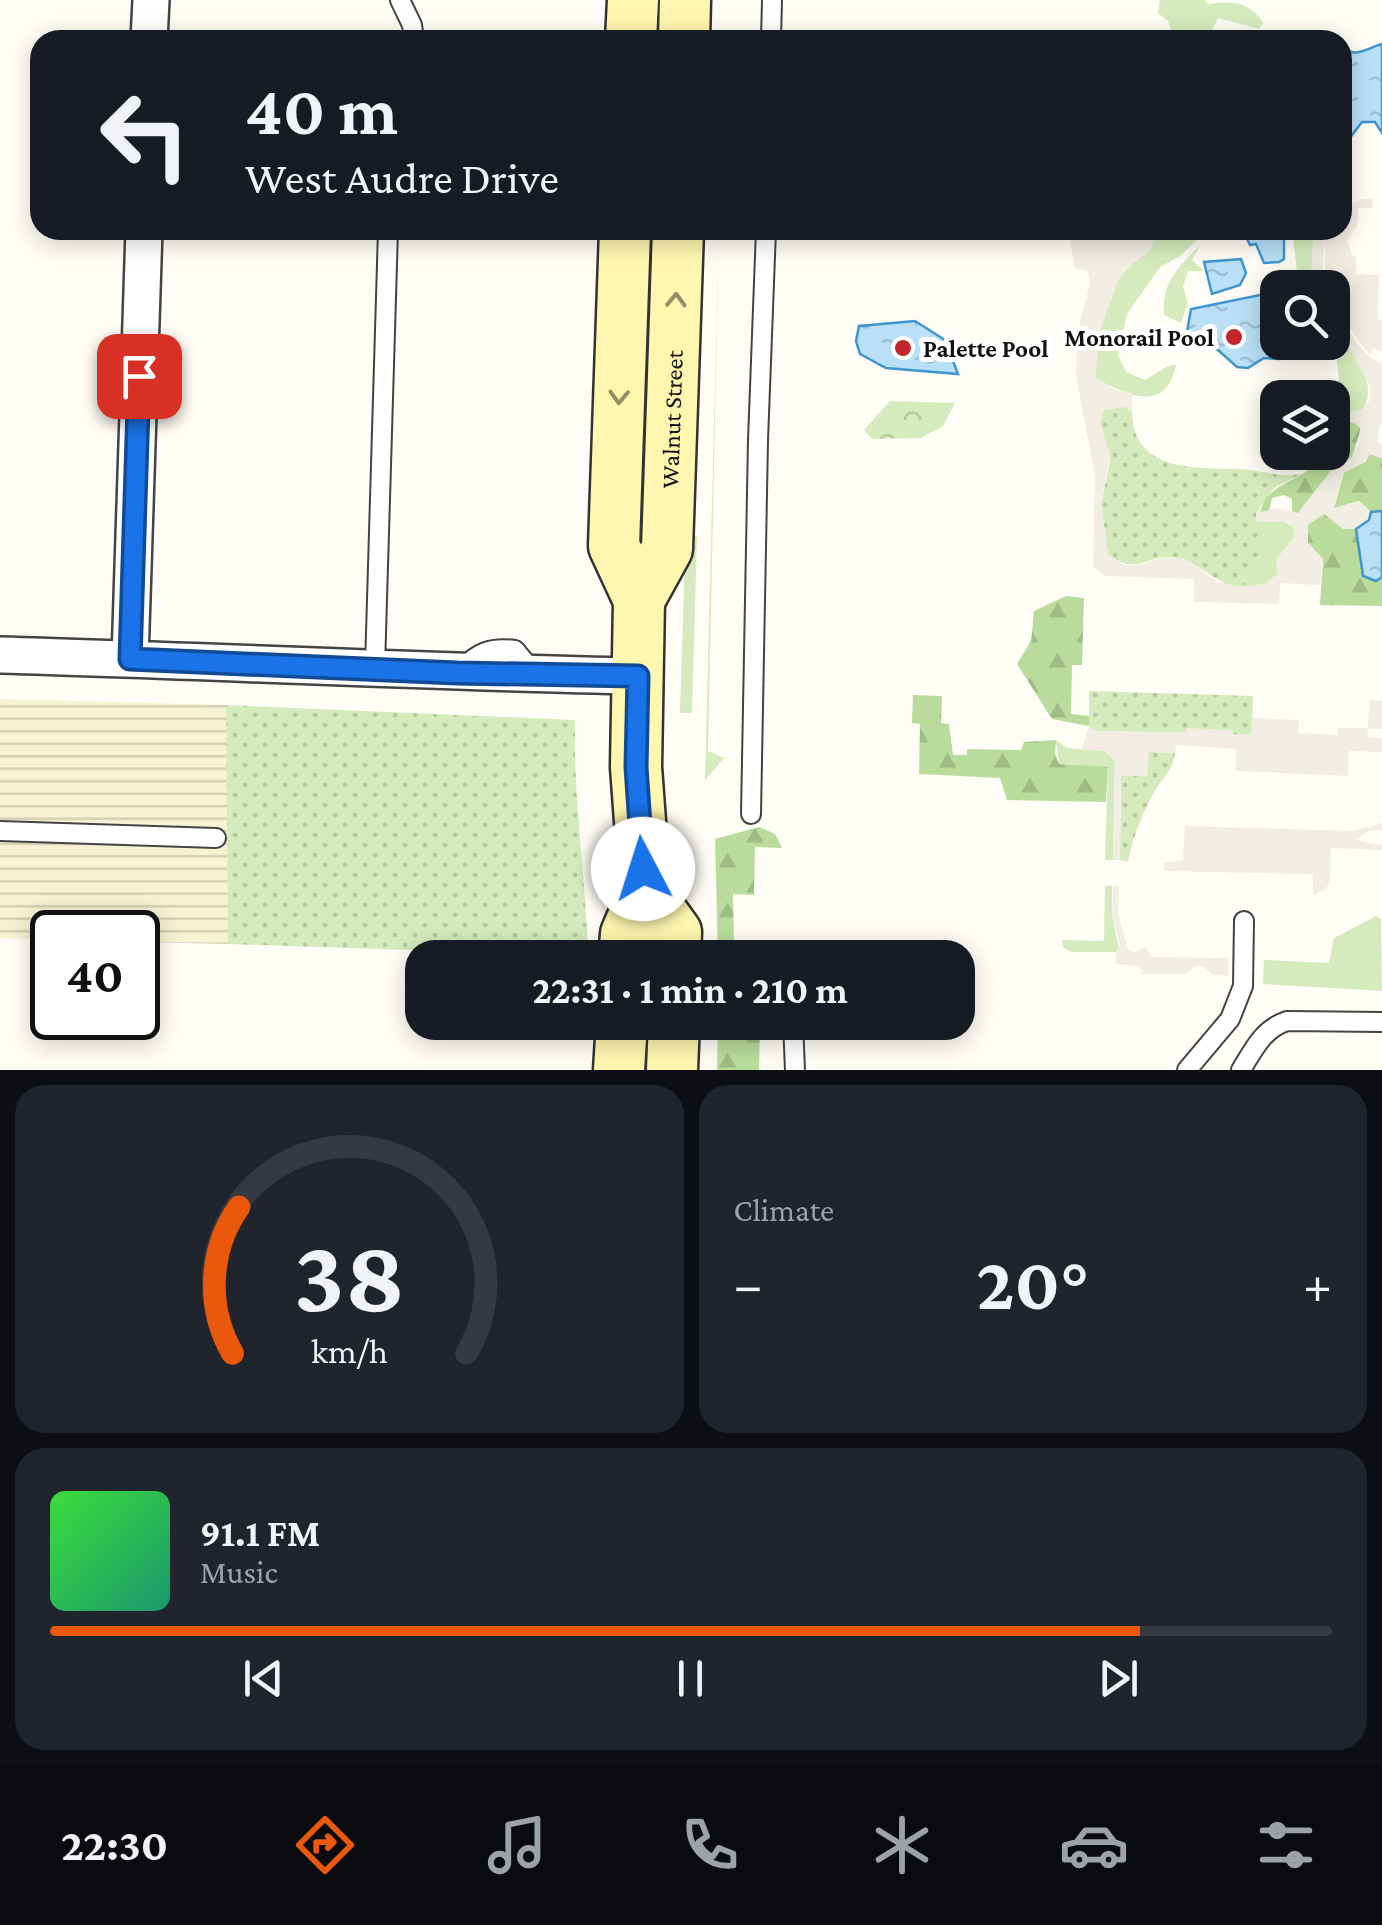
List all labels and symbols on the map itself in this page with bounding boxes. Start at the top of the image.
one-way arrow [665,291,686,307]
place label: Monorail Pool [1064,324,1214,351]
marker: Monorail Pool [1223,326,1245,348]
pin [97,334,182,419]
place label: Palette Pool [923,335,1048,362]
marker: Palette Pool [892,337,914,359]
street label: Walnut Street [656,349,687,489]
one-way arrow [609,390,630,406]
position arrow [591,817,695,921]
speed limit sign: 40 [30,910,160,1040]

